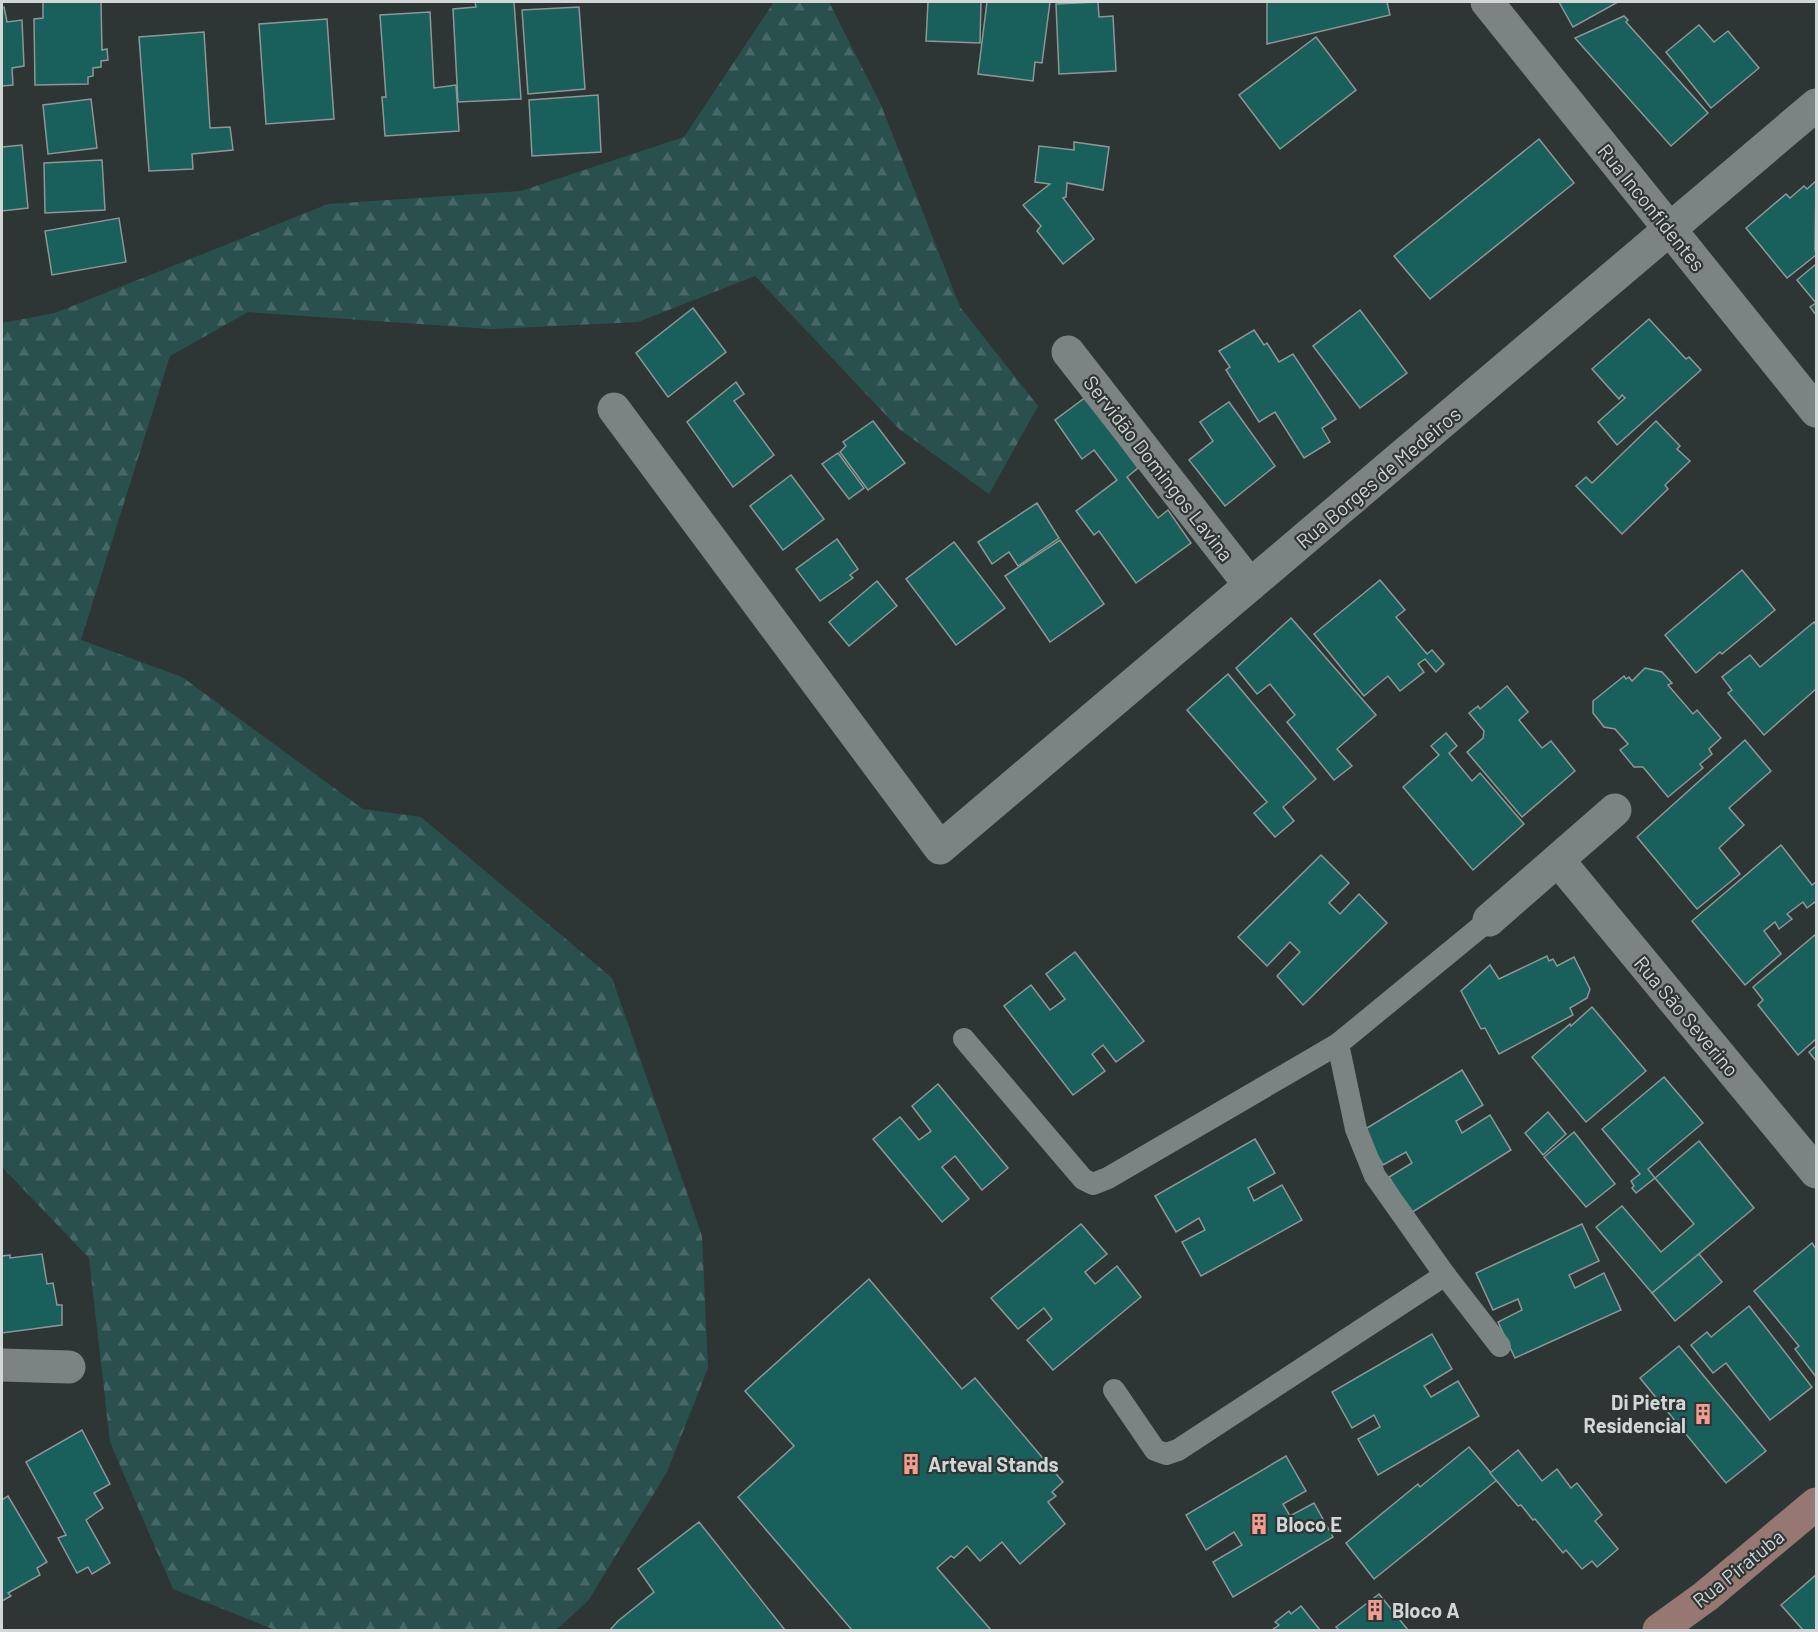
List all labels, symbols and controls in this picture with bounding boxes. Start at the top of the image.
street label: Rua Inconfidentes [1593,139,1711,275]
street label: Servidão Domingos Lavina [1079,371,1239,565]
street label: Rua Borges de Medeiros [1291,401,1465,553]
street label: Rua São Severino [1630,951,1744,1081]
place label: Di Pietra Residencial [1584,1390,1686,1437]
building icon: Di Pietra Residencial [1691,1402,1715,1426]
building icon: Arteval Stands [899,1452,923,1476]
place label: Arteval Stands [928,1452,1059,1476]
building icon: Bloco E [1247,1512,1271,1536]
place label: Bloco E [1276,1512,1342,1536]
street label: Rua Piratuba [1687,1524,1789,1612]
building icon: Bloco A [1363,1598,1387,1622]
place label: Bloco A [1392,1598,1460,1622]

